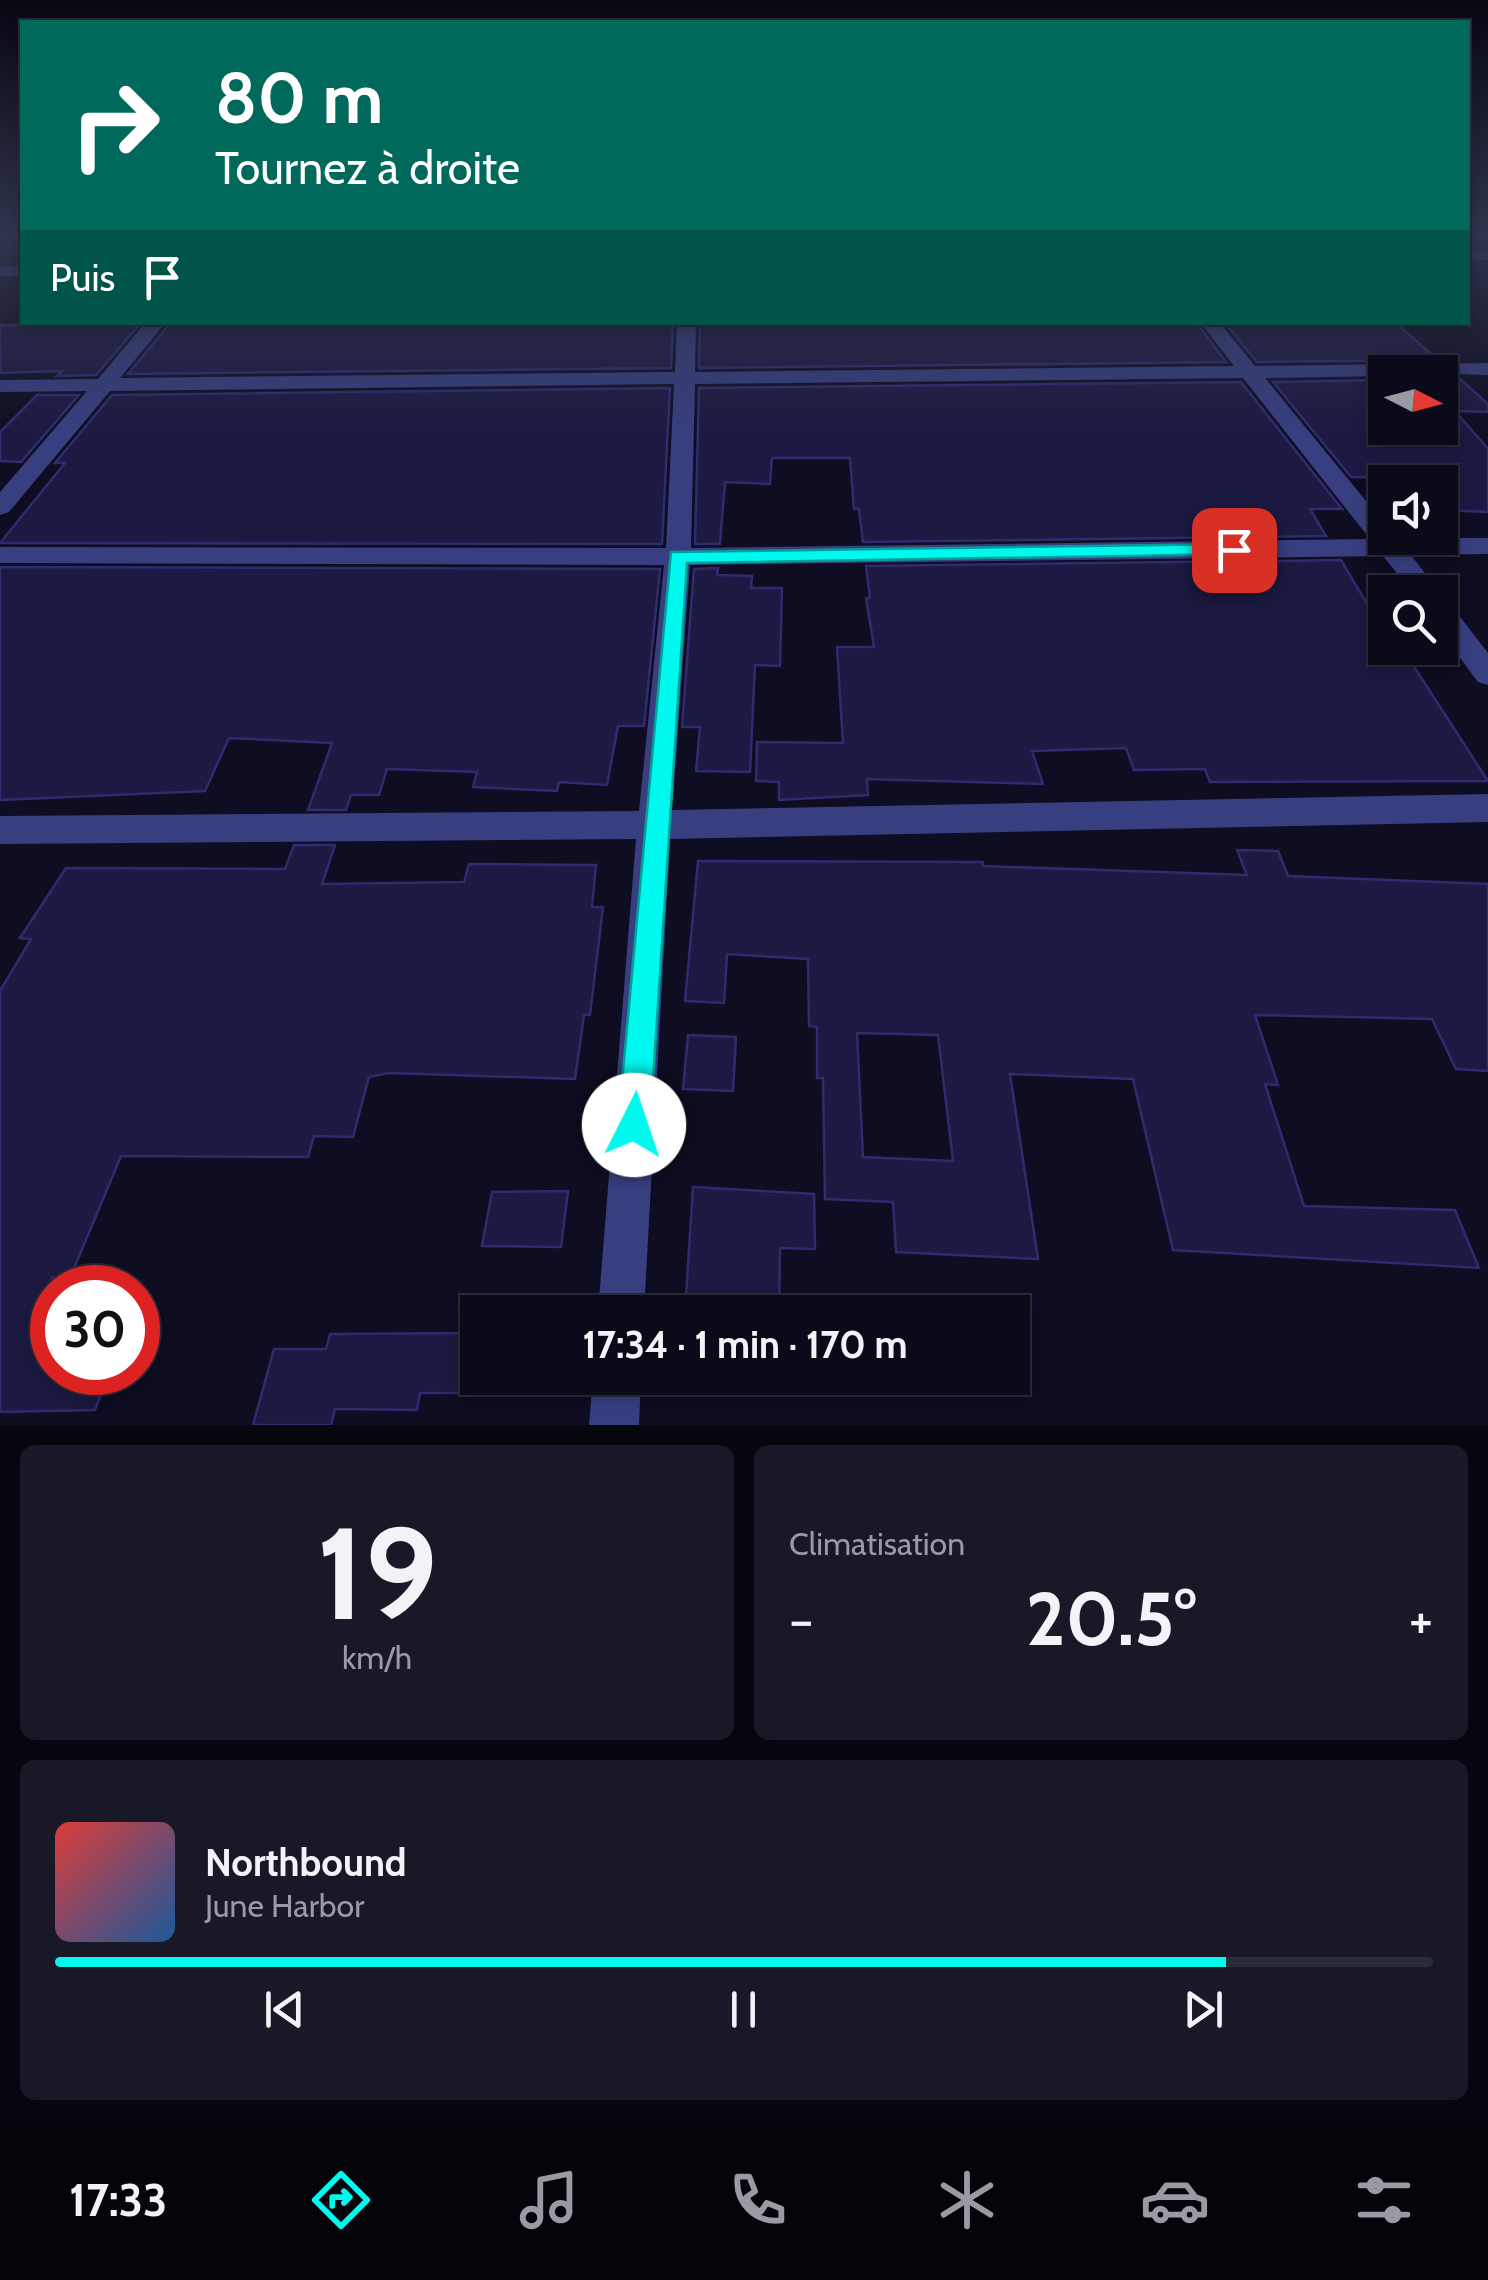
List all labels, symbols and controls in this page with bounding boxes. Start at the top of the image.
text: 80 m [215,55,383,141]
icon: right [50,60,180,190]
text: Tournez à droite [215,141,520,195]
icon: arrive [135,250,190,305]
text: Puis [50,254,115,301]
north arrow [1368,355,1458,445]
map controls [1368,355,1458,665]
button: sound [1368,465,1458,555]
pin [1192,508,1277,593]
icon: arrive [1207,523,1262,578]
button: search [1368,575,1458,665]
position arrow [582,1073,686,1177]
speed limit sign: 30 [30,1265,160,1395]
text: 17:34 · 1 min · 170 m [583,1321,907,1368]
text: 19 [316,1494,438,1652]
text: Climatisation [789,1524,965,1563]
text: 20.5° [1026,1573,1196,1664]
text: − [789,1586,813,1653]
text: + [1409,1586,1433,1653]
text: km/h [342,1638,412,1677]
text: Northbound [205,1839,407,1886]
text: June Harbor [205,1886,364,1925]
icon: previous [257,1982,312,2037]
icon: pause [716,1982,771,2037]
icon: next [1176,1982,1231,2037]
icon: directions [306,2165,376,2235]
icon: music [514,2165,584,2235]
icon: phone [723,2165,793,2235]
icon: climate [932,2165,1002,2235]
icon: car [1140,2165,1210,2235]
icon: filters [1349,2165,1419,2235]
text: 17:33 [69,2173,167,2227]

